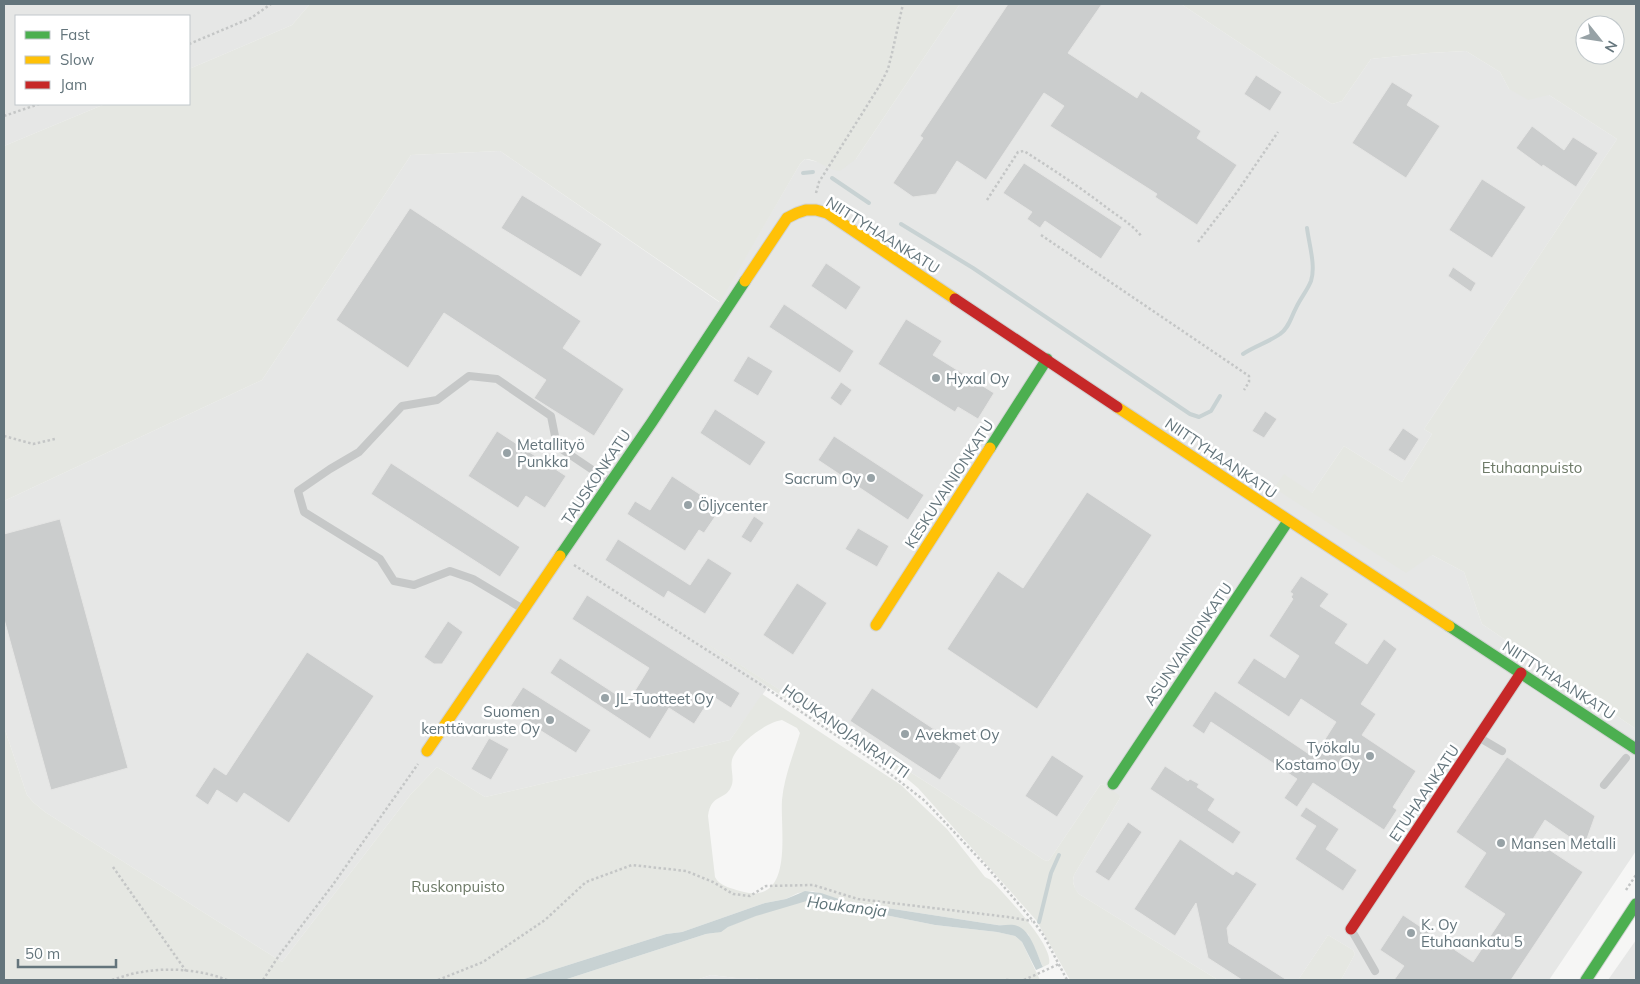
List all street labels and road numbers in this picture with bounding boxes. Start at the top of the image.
street label: NIITTYHAANKATU [823,192,943,278]
street label: NIITTYHAANKATU [1162,414,1280,502]
street label: KESKUVAINIONKATU [900,416,998,552]
street label: TAUSKONKATU [557,426,635,528]
street label: ASUNVAINIONKATU [1140,579,1236,709]
street label: NIITTYHAANKATU [1499,637,1619,723]
street label: HOUKANOJANRAITTI [779,680,913,782]
street label: ETUHAANKATU [1385,741,1463,845]

